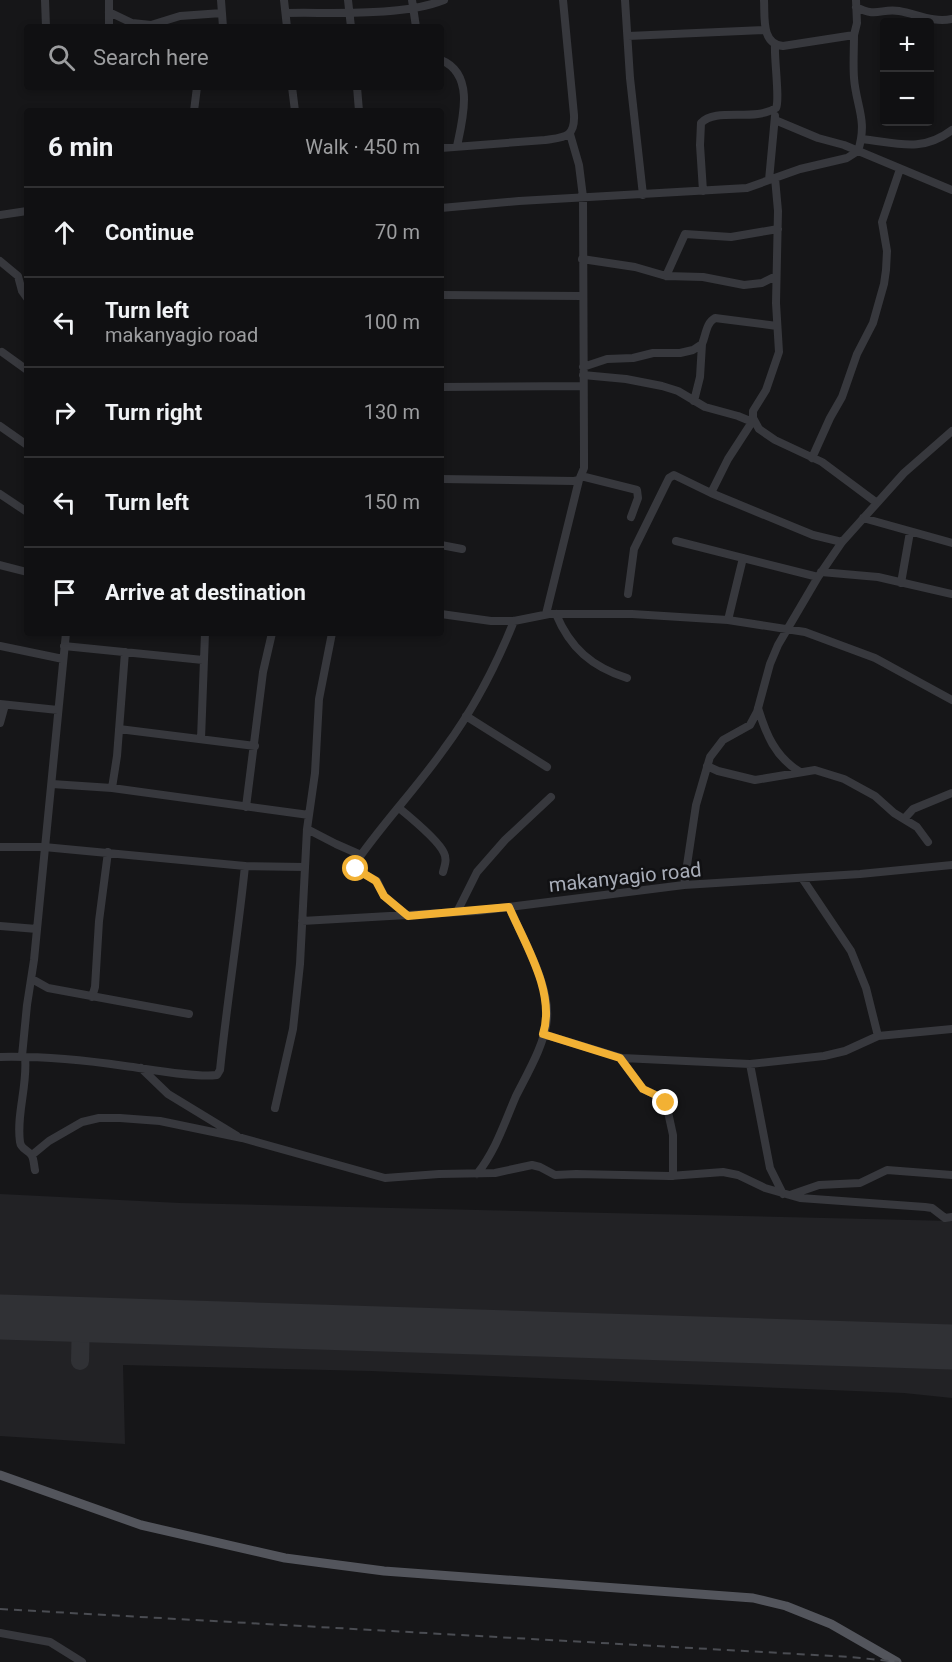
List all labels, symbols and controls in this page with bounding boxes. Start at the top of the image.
map controls [880,18,934,126]
button: + [880,18,934,72]
search box [24,24,444,90]
icon: search [45,41,78,74]
text: Search here [93,45,209,70]
button: − [880,72,934,126]
text: 6 min [48,132,113,162]
text: Walk · 450 m [305,135,420,159]
icon: ahead [48,216,81,249]
text: Continue [105,220,194,245]
text: 70 m [375,220,420,244]
text: Turn left [105,298,189,323]
icon: left [48,306,81,339]
text: 100 m [364,310,420,334]
text: makanyagio road [105,323,258,347]
icon: right [48,396,81,429]
text: Turn right [105,400,202,425]
text: 130 m [364,400,420,424]
icon: left [48,486,81,519]
text: Turn left [105,490,189,515]
text: 150 m [364,490,420,514]
icon: arrive [48,576,81,609]
text: Arrive at destination [105,580,306,605]
route start [342,855,368,881]
street label: makanyagio road [548,857,702,897]
route end [652,1089,678,1115]

